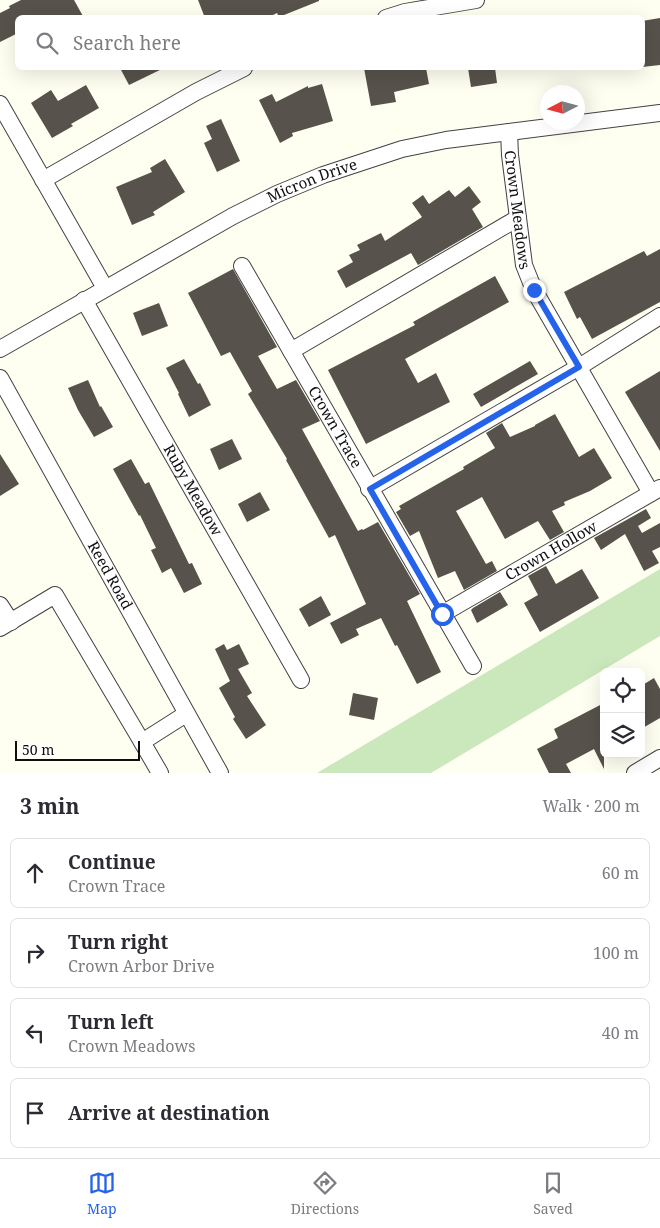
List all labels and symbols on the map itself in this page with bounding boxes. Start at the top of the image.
north arrow [540,85,585,130]
street label: Crown Meadows [501,150,536,272]
street label: Micron Drive [263,154,359,207]
route end [523,279,546,302]
street label: Crown Trace [304,382,367,471]
street label: Ruby Meadow [159,440,227,539]
street label: Crown Hollow [501,516,600,584]
street label: Reed Road [84,537,138,613]
route start [431,603,454,626]
scale bar [15,738,140,761]

